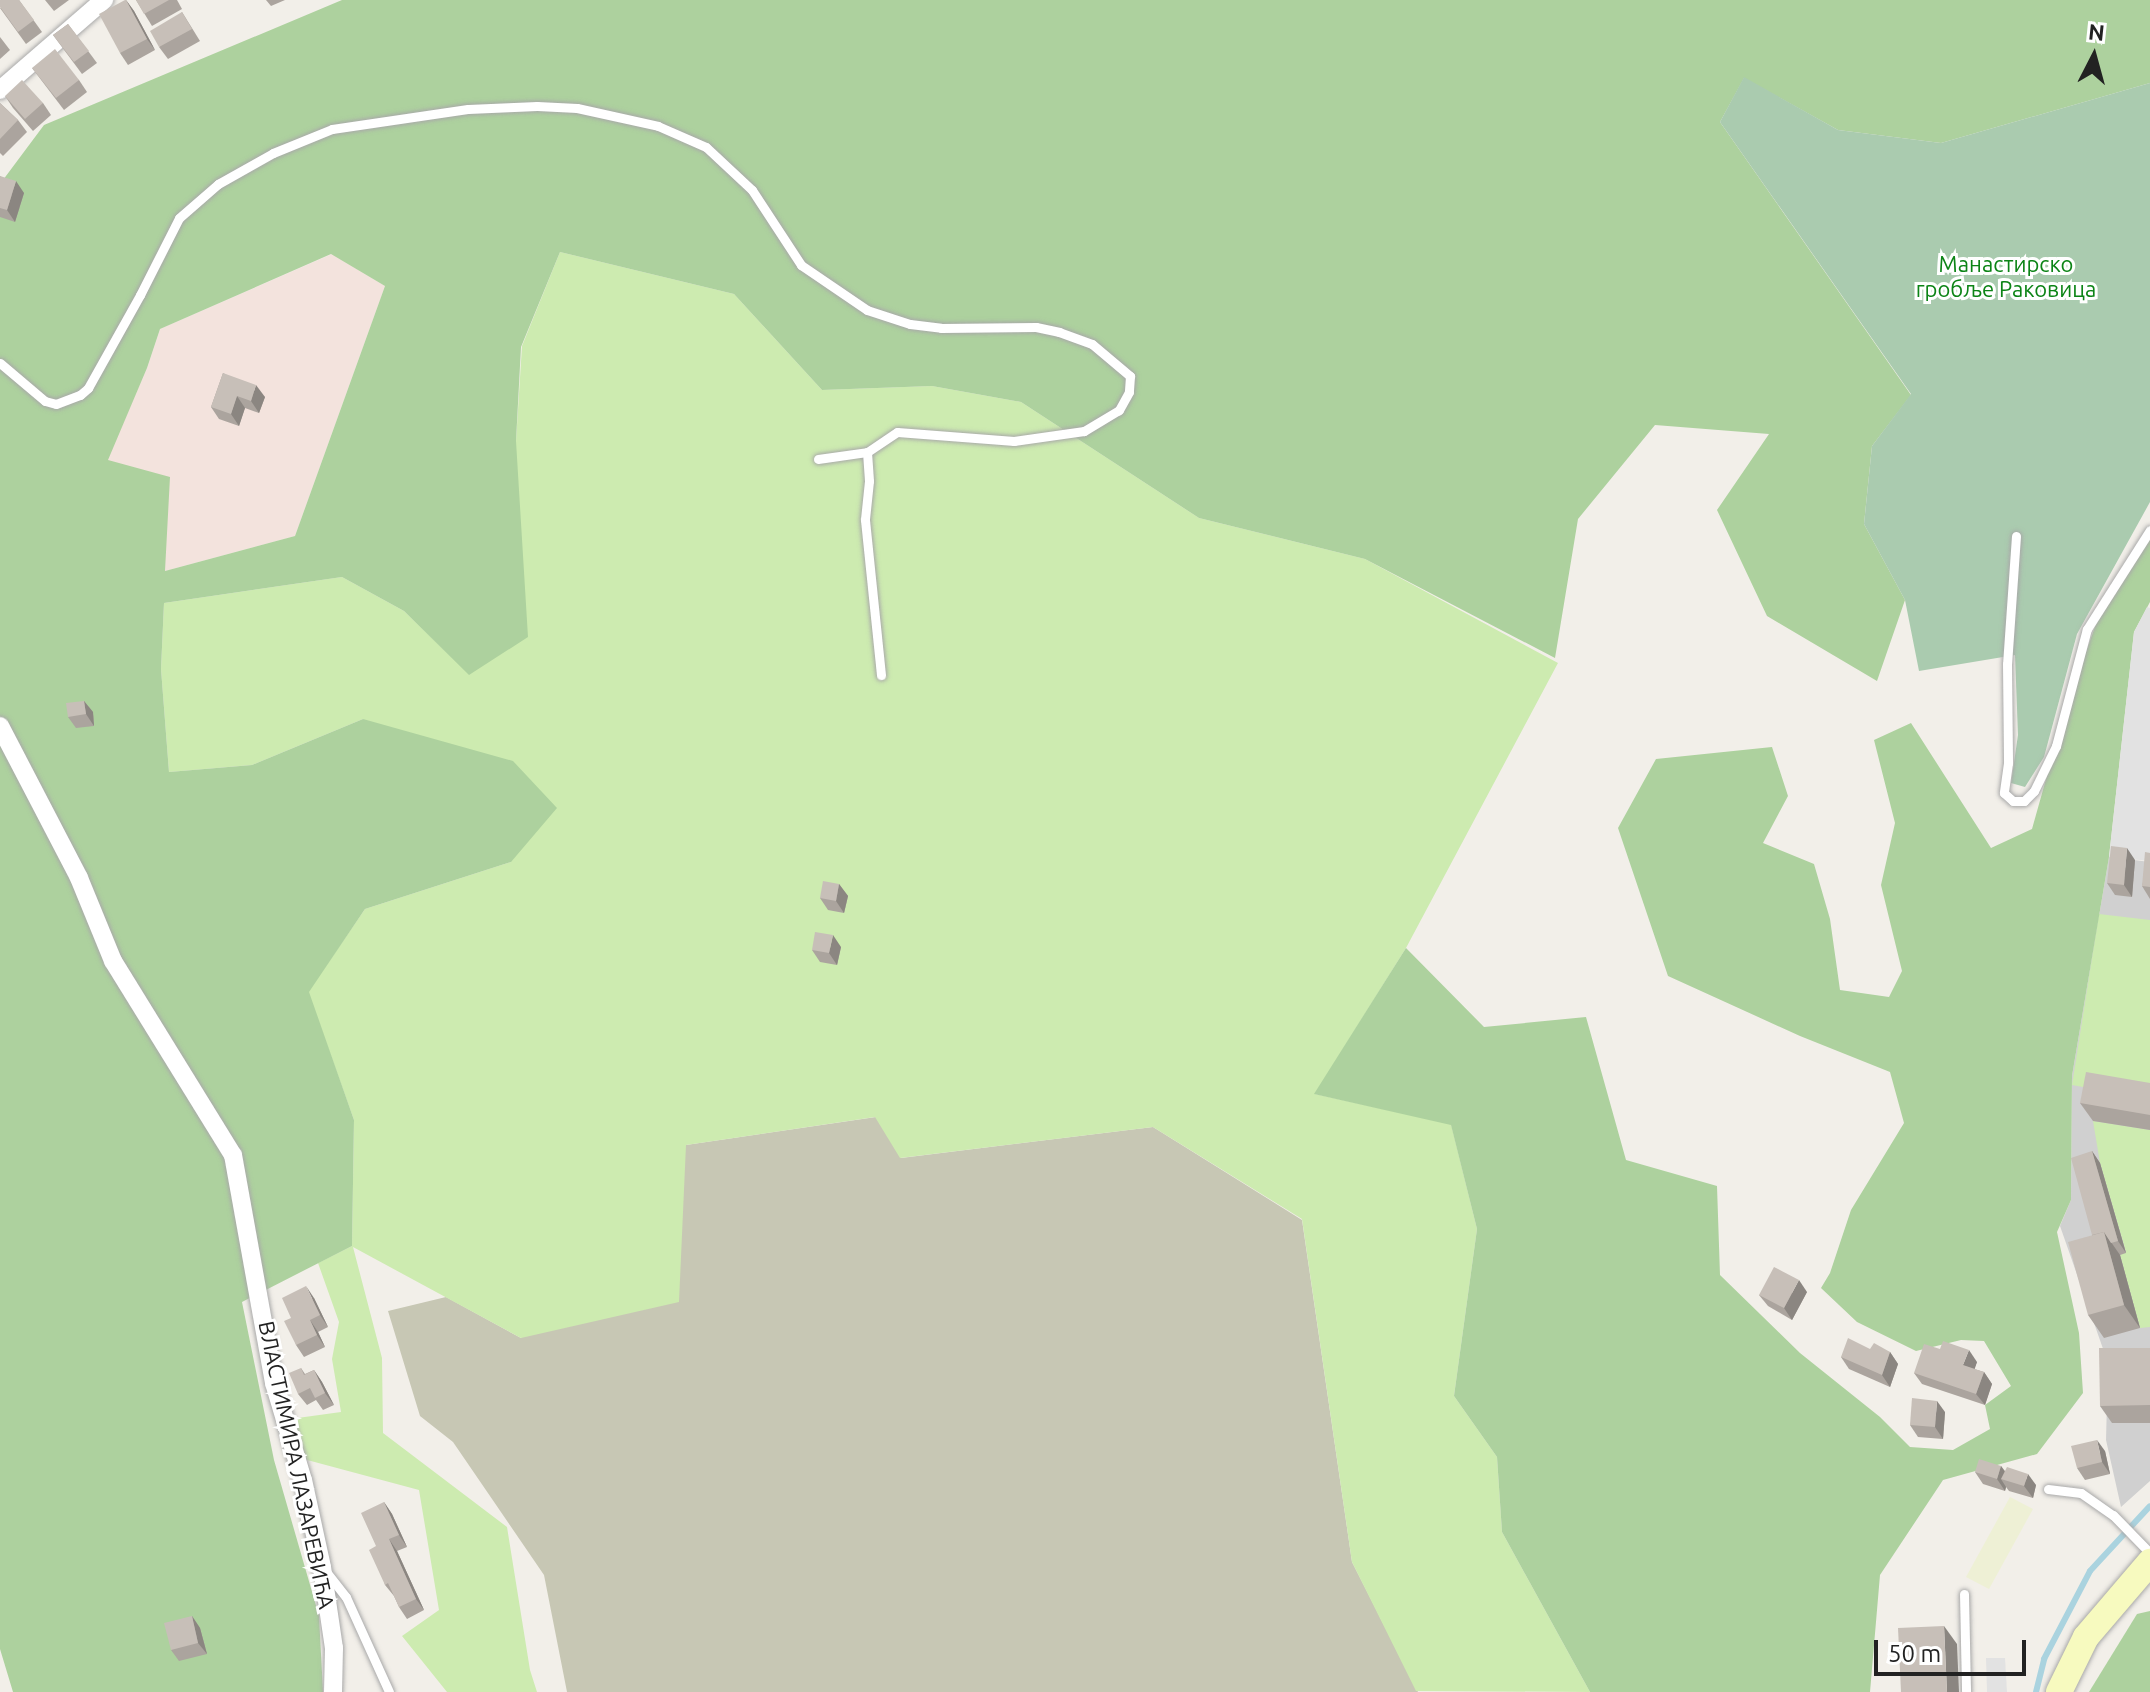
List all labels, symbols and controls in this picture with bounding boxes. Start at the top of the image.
north arrow [2054,16,2134,96]
text: N [2087,18,2106,45]
park label: Манастирско гробље Раковица [1916,250,2096,302]
street label: ВЛАСТИМИРА ЛАЗАРЕВИЋА [254,1319,340,1611]
scale bar [1878,1624,2030,1674]
text: 50 m [1888,1640,1941,1667]

